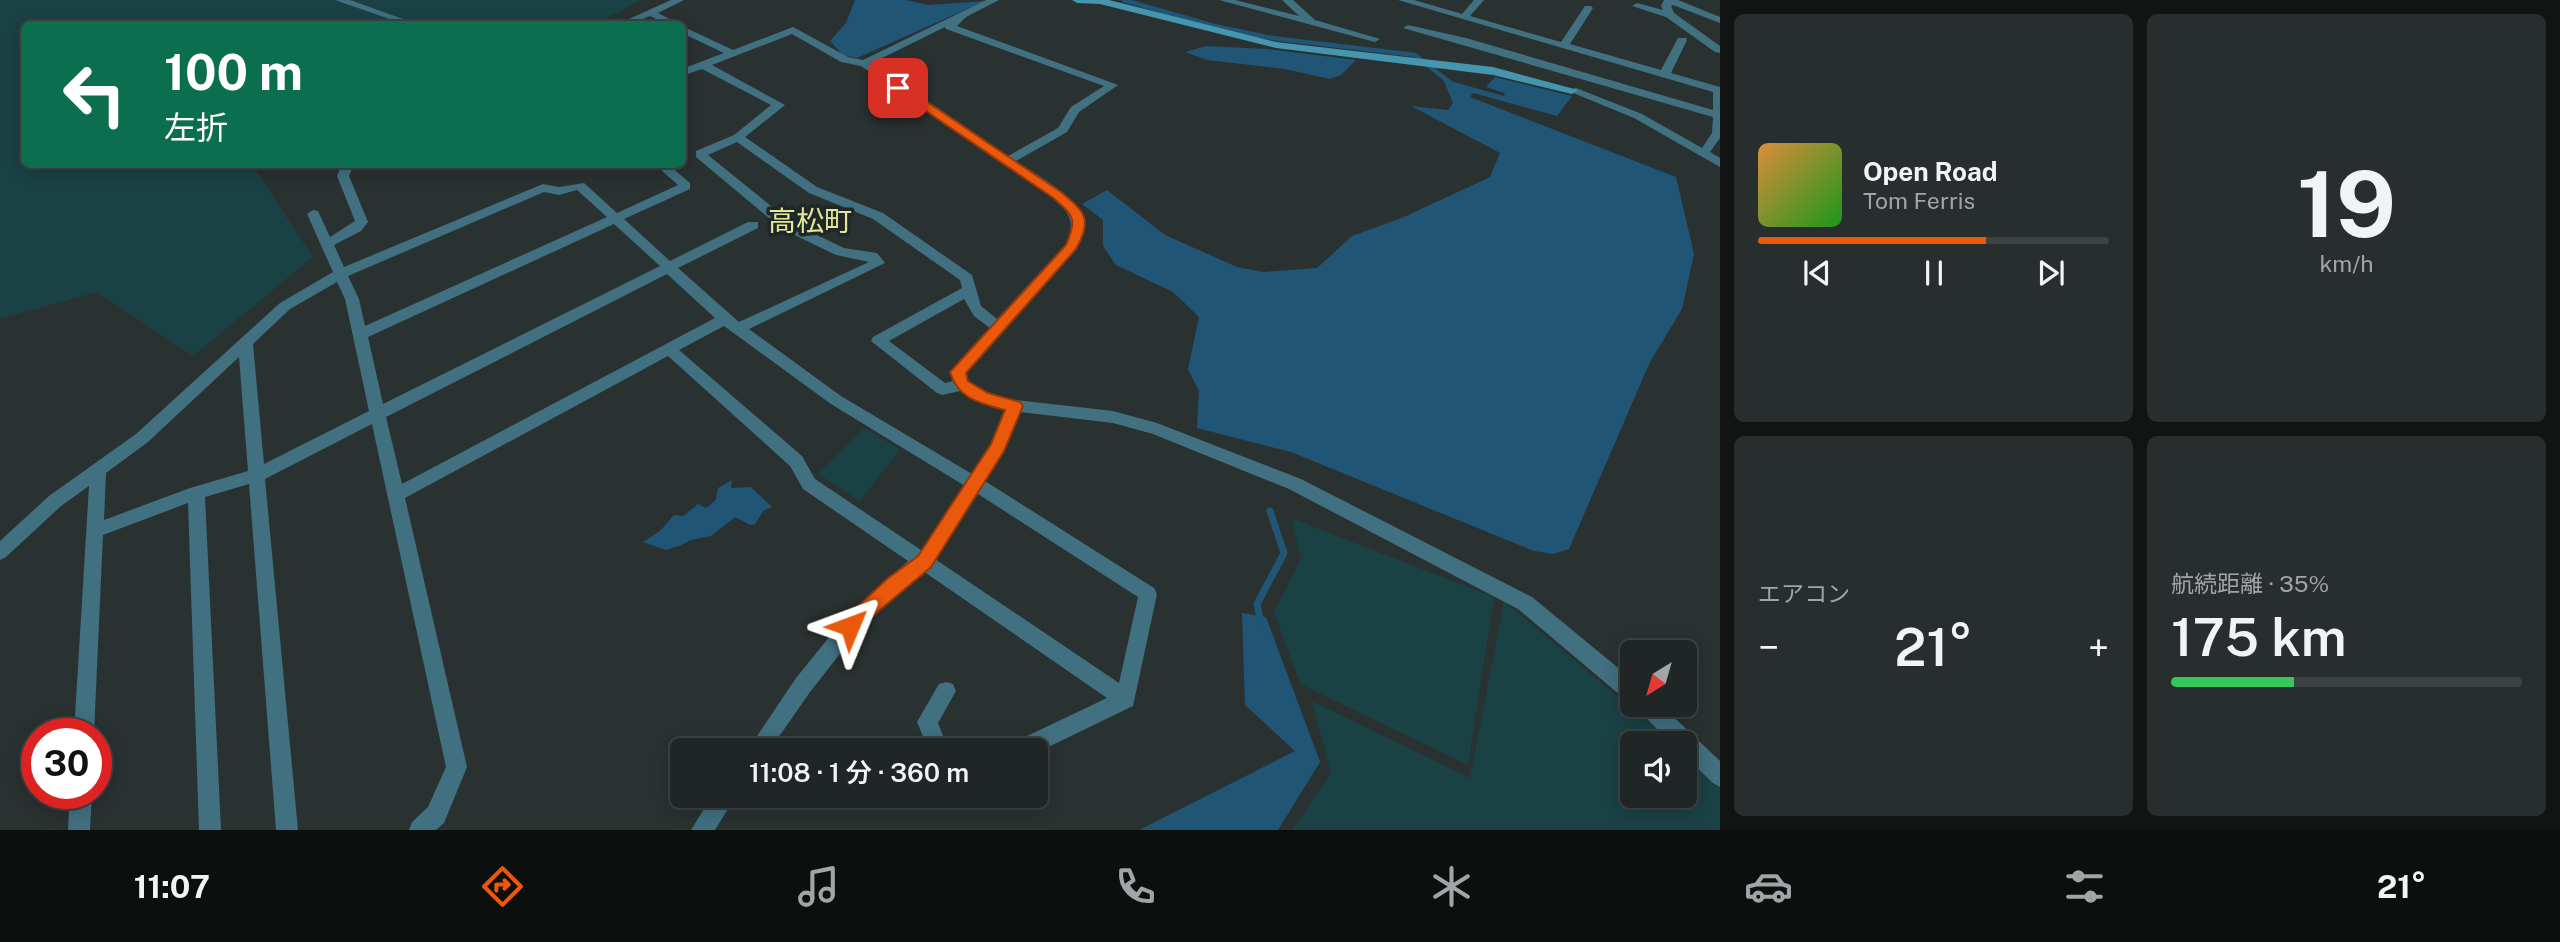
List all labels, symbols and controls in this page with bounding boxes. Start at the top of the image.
text: 100 m [164,43,303,101]
icon: left [49,49,140,140]
pin [868,58,928,118]
icon: arrive [879,69,917,107]
text: 左折 [164,109,228,146]
text: 19 [2297,151,2396,257]
text: Open Road [1863,156,1998,187]
text: Tom Ferris [1863,187,1975,214]
district label: 高松町 [768,204,852,237]
text: km/h [2319,250,2374,277]
icon: previous [1798,254,1836,292]
icon: pause [1915,254,1953,292]
icon: next [2032,254,2070,292]
text: 航続距離 · 35% [2171,570,2329,597]
text: エアコン [1758,580,1850,607]
position arrow [813,589,887,663]
text: 175 km [2171,607,2347,668]
text: 21° [1894,617,1973,678]
text: − [1758,625,1779,670]
text: + [2088,625,2109,670]
north arrow [1620,640,1698,718]
map controls [1620,640,1697,808]
speed limit sign: 30 [21,718,112,809]
button: sound [1620,731,1697,808]
text: 11:08 · 1 分 · 360 m [749,757,969,788]
icon: directions [478,862,527,911]
icon: music [794,862,843,911]
icon: phone [1111,862,1160,911]
icon: climate [1427,862,1476,911]
icon: car [1744,862,1793,911]
icon: filters [2060,862,2109,911]
text: 11:07 [134,868,210,905]
text: 21° [2377,868,2426,905]

